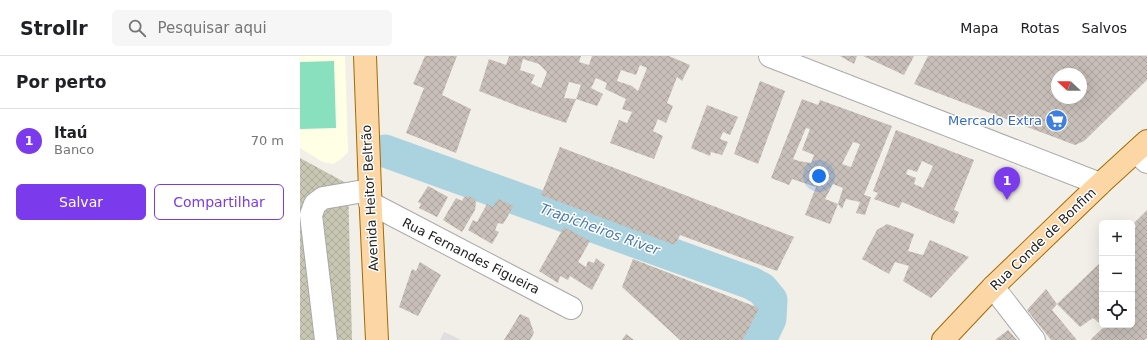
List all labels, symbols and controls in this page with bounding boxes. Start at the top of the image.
search box [112,10,392,46]
text: Strollr [20,17,88,39]
icon: search [126,17,148,39]
text: Pesquisar aqui [158,19,267,37]
text: Mapa [960,20,998,36]
text: Rotas [1020,20,1060,36]
text: Salvos [1082,20,1127,36]
north arrow [1051,68,1087,104]
text: Por perto [16,72,106,92]
supermarket icon: Mercado Extra [1044,107,1070,133]
place label: Mercado Extra [948,113,1042,128]
text: Itaú [54,124,88,142]
street label: Avenida Heitor Beltrão [359,124,381,272]
text: 1 [24,133,34,148]
text: 70 m [251,133,284,148]
text: Banco [54,142,94,157]
your location [809,166,829,186]
pin: 1 [994,167,1020,200]
button: Salvar [16,184,146,220]
button: Compartilhar [154,184,284,220]
street label: Rua Conde de Bonfim [987,185,1099,293]
water label: Trapicheiros River [538,200,663,258]
street label: Rua Fernandes Figueira [400,215,542,297]
map controls [1099,220,1135,328]
button: + [1099,220,1135,256]
button: − [1099,256,1135,292]
button: locate [1099,292,1135,328]

